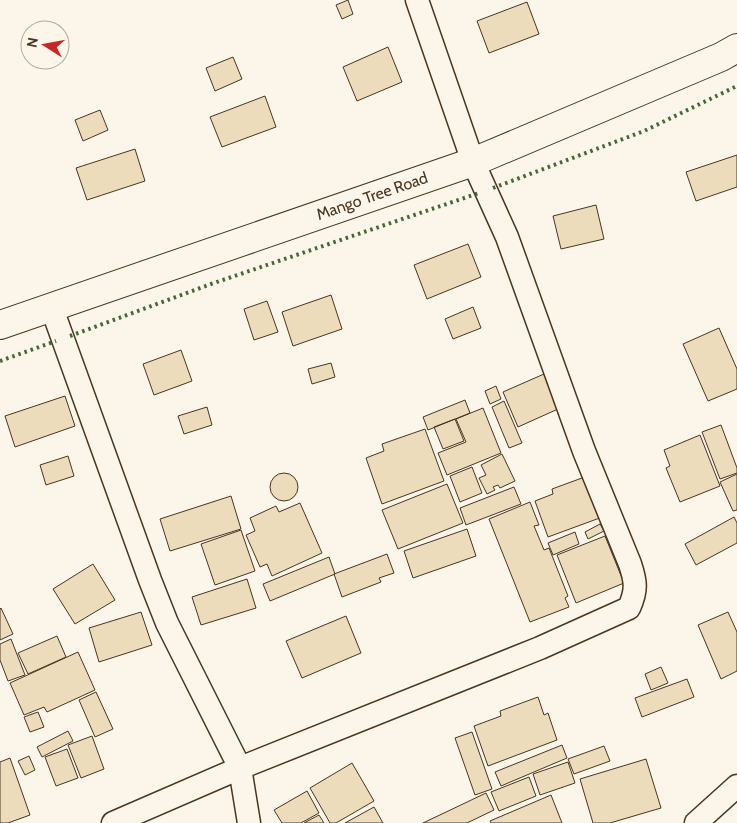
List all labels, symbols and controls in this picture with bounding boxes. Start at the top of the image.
north arrow [20,20,70,70]
text: N [22,36,42,49]
street label: Mango Tree Road [314,168,430,224]

